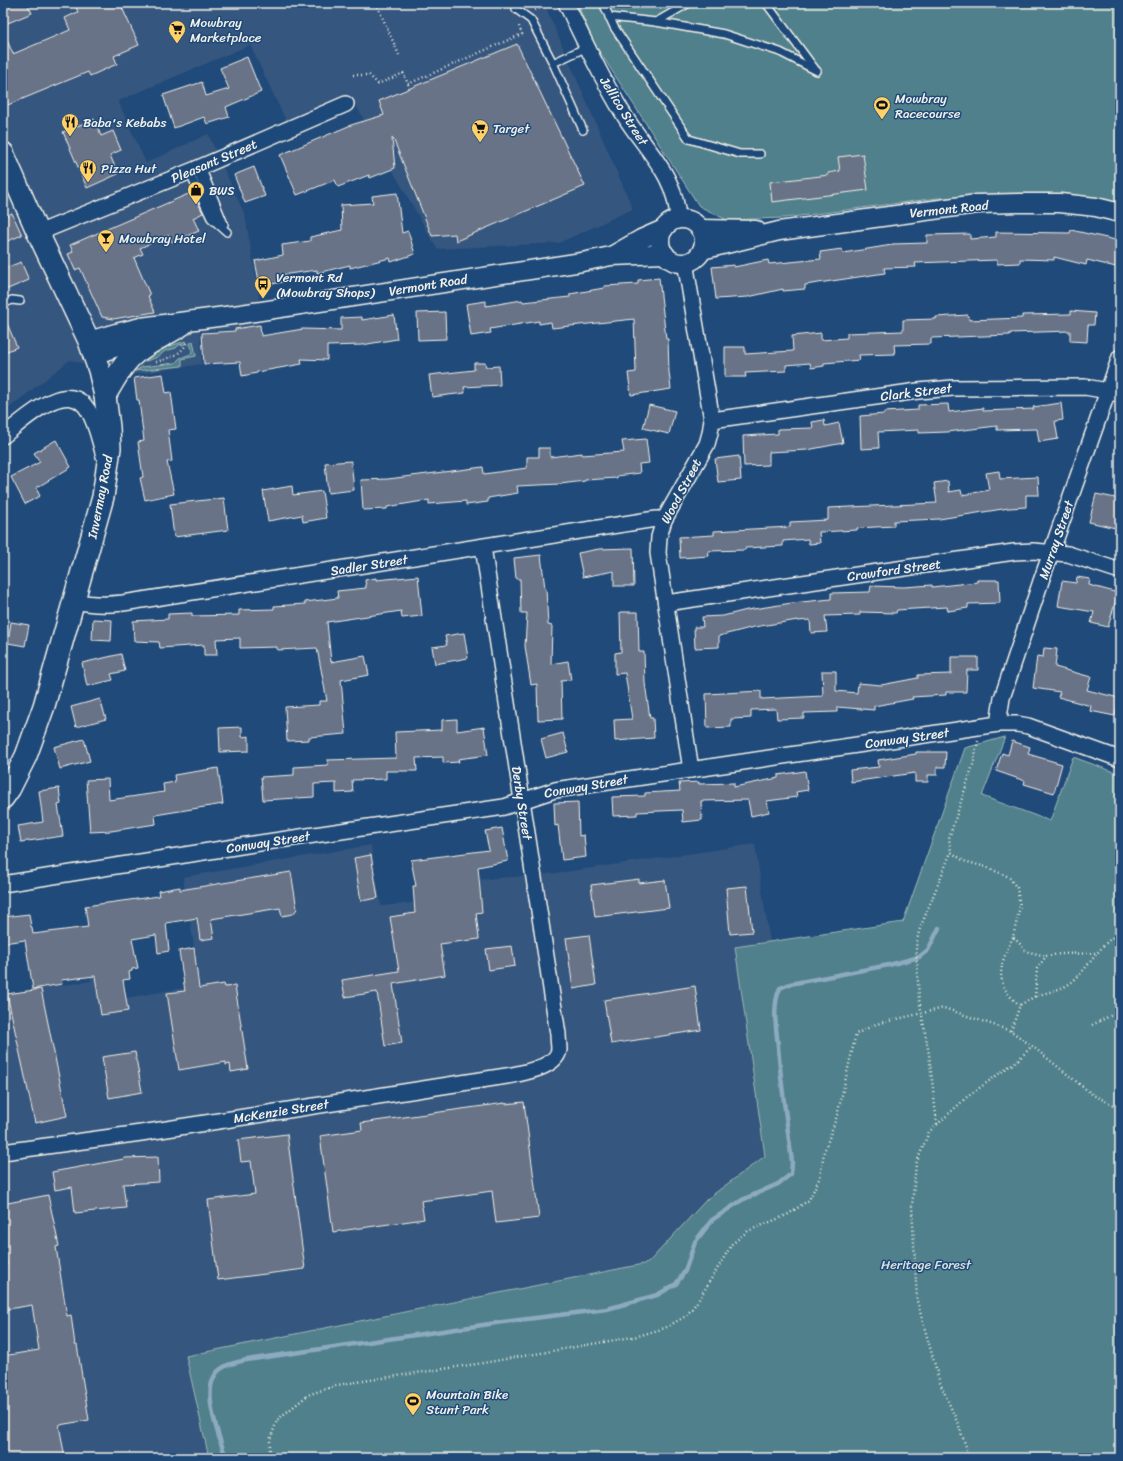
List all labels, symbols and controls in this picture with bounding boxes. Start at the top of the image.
place label: Mowbray Marketplace [190,11,262,49]
supermarket icon: Mowbray Marketplace [167,19,187,44]
street label: Jellico Street [593,71,655,151]
place label: Mowbray Racecourse [895,87,961,125]
sports icon: Mowbray Racecourse [872,95,892,120]
place label: Baba's Kebabs [83,111,166,134]
restaurant icon: Baba's Kebabs [60,112,80,137]
place label: Target [493,117,530,140]
supermarket icon: Target [470,118,490,143]
street label: Pleasant Street [167,132,261,189]
place label: Pizza Hut [101,157,157,180]
restaurant icon: Pizza Hut [78,158,98,183]
place label: BWS [209,179,234,202]
shop icon: BWS [186,180,206,205]
street label: Vermont Road [908,193,991,225]
place label: Mowbray Hotel [119,227,206,250]
bar icon: Mowbray Hotel [96,228,116,253]
place label: Vermont Rd (Mowbray Shops) [276,266,376,304]
street label: Vermont Road [387,267,470,303]
bus stop icon: Vermont Rd (Mowbray Shops) [253,274,273,299]
street label: Clark Street [879,376,954,408]
street label: Invermay Road [80,452,120,542]
street label: Wood Street [654,454,708,528]
street label: Murray Street [1032,497,1080,583]
street label: Sadler Street [329,547,410,582]
street label: Crawford Street [846,552,943,588]
street label: Conway Street [863,721,951,755]
street label: Derby Street [505,764,539,842]
street label: Conway Street [542,767,630,805]
street label: Conway Street [224,824,312,860]
street label: McKenzie Street [232,1092,331,1130]
park label: Heritage Forest [881,1253,972,1276]
place label: Mountain Bike Stunt Park [426,1383,508,1421]
sports icon: Mountain Bike Stunt Park [403,1391,423,1416]

